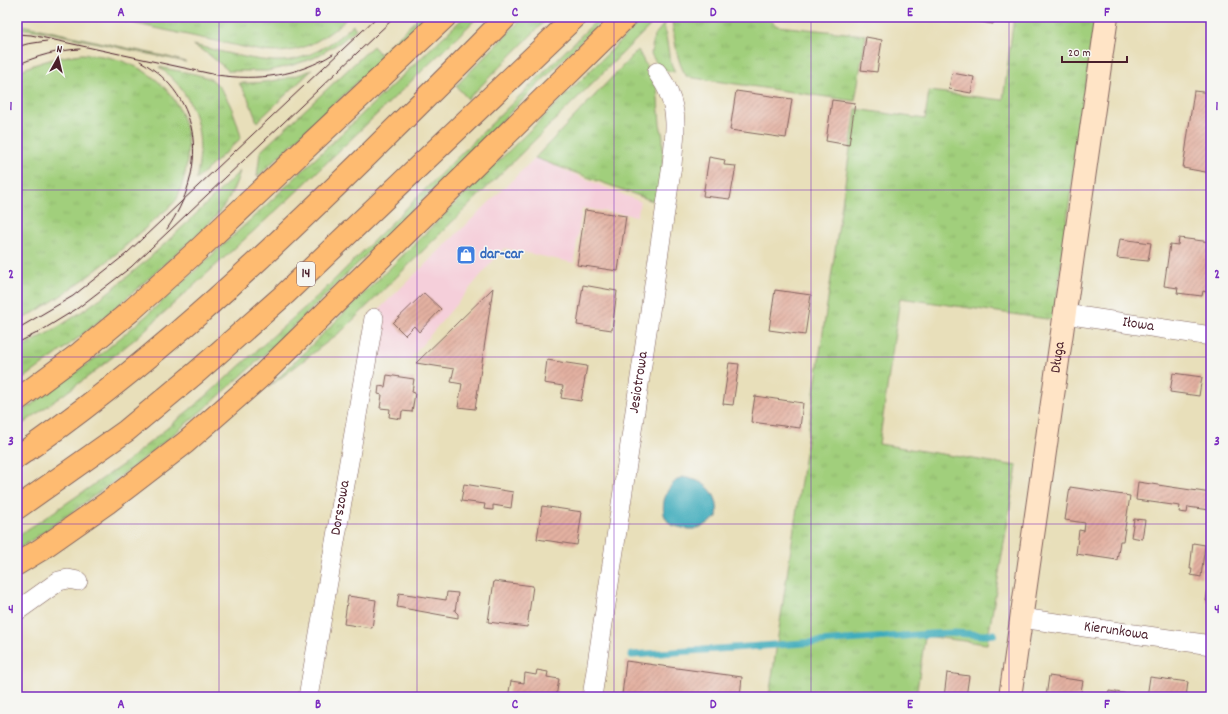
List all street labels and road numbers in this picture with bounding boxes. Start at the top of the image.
road number: 14 [297,262,315,286]
street label: Iłowa [1121,312,1157,338]
street label: Długa [1045,339,1072,375]
street label: Jesiotrowa [624,349,655,415]
street label: Dorszowa [325,478,357,537]
street label: Kierunkowa [1082,616,1151,647]

